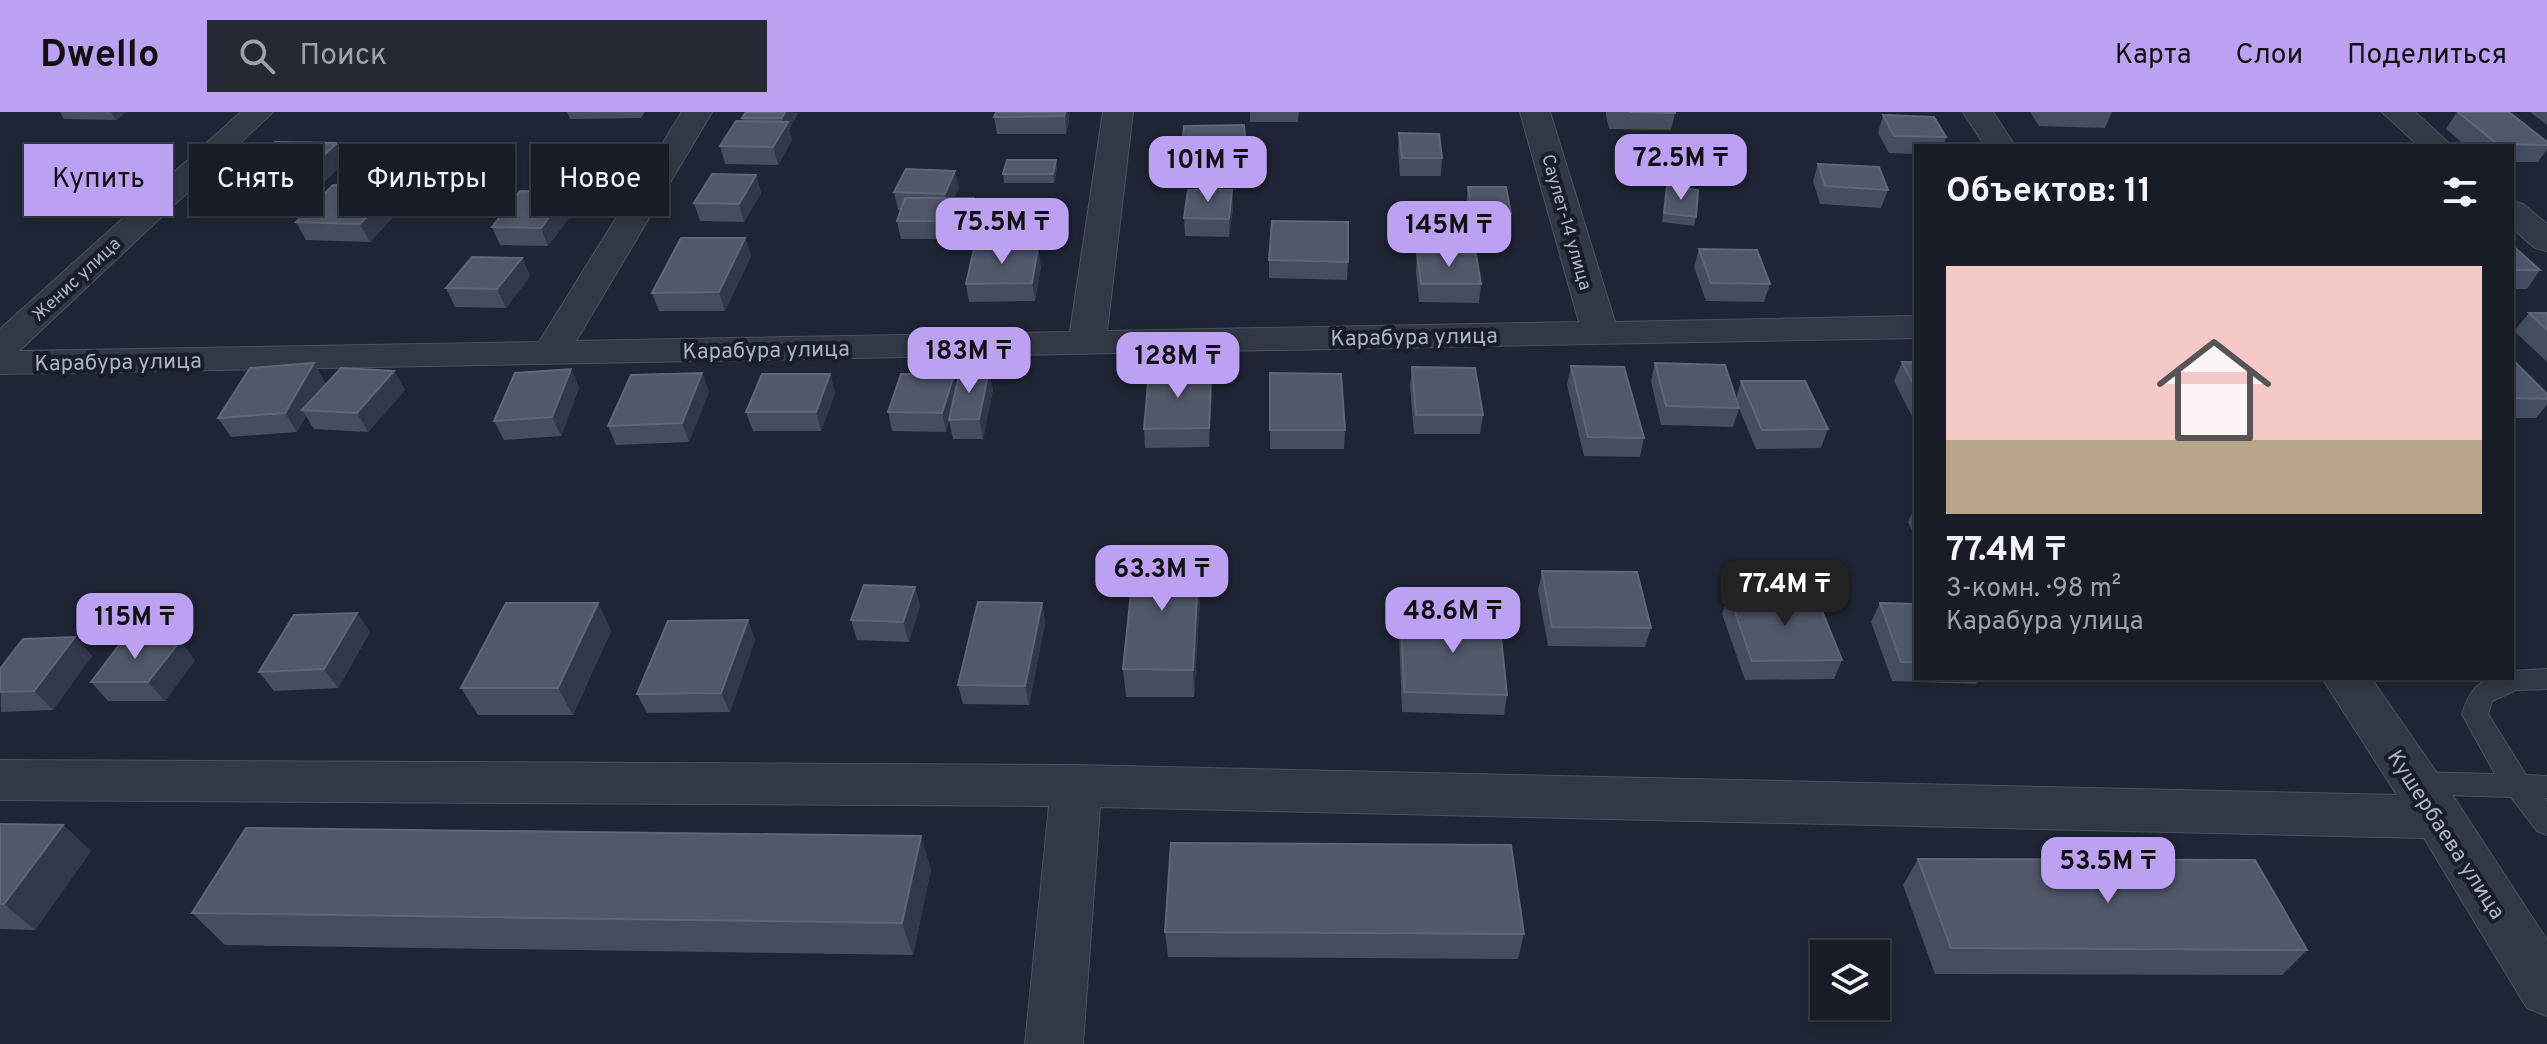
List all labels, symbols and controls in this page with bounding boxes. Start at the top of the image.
search box [207,20,767,92]
text: Dwello [40,32,159,81]
icon: search [235,34,279,78]
text: Поиск [299,38,387,75]
text: Карта [2115,38,2191,74]
text: Слои [2235,38,2303,74]
text: Поделиться [2347,38,2507,74]
pin: 72.5M ₸ [1607,134,1755,202]
pin: 101M ₸ [1143,136,1273,204]
text: 72.5M ₸ [1633,143,1729,176]
chip: Купить [24,144,173,216]
chip: Снять [189,144,323,216]
chip: Фильтры [339,144,515,216]
chip: Новое [531,144,669,216]
text: 101M ₸ [1167,145,1249,178]
street label: Саулет-14 улица [1535,152,1596,293]
icon: filters [2438,170,2482,214]
text: Объектов: 11 [1946,171,2151,214]
pin: 75.5M ₸ [928,198,1076,266]
pin: 145M ₸ [1384,201,1514,269]
text: 75.5M ₸ [954,207,1050,240]
text: 145M ₸ [1405,210,1493,243]
street label: Женис улица [28,233,126,327]
icon: home [2142,318,2286,462]
street label: Карабура улица [1330,324,1498,353]
pin: 183M ₸ [904,327,1034,395]
pin: 128M ₸ [1113,332,1243,400]
text: 183M ₸ [926,336,1012,369]
street label: Карабура улица [682,337,850,366]
text: 128M ₸ [1134,341,1222,374]
street label: Карабура улица [34,349,202,378]
text: 77.4M ₸ [1946,530,2067,573]
pin: 63.3M ₸ [1088,545,1236,613]
text: 63.3M ₸ [1113,554,1211,587]
pin: 77.4M ₸ [1711,560,1859,628]
text: 77.4M ₸ [1739,569,1831,602]
text: 3-комн. · 98 m² [1946,573,2121,606]
pin: 48.6M ₸ [1379,587,1527,655]
pin: 115M ₸ [70,593,200,661]
text: 48.6M ₸ [1403,596,1503,629]
text: 115M ₸ [94,602,176,635]
text: Карабура улица [1946,606,2144,639]
street label: Кушербаева улица [2380,746,2510,925]
pin: 53.5M ₸ [2034,837,2182,905]
text: 53.5M ₸ [2059,846,2157,879]
map controls [1810,940,1890,1020]
button: layers [1810,940,1890,1020]

